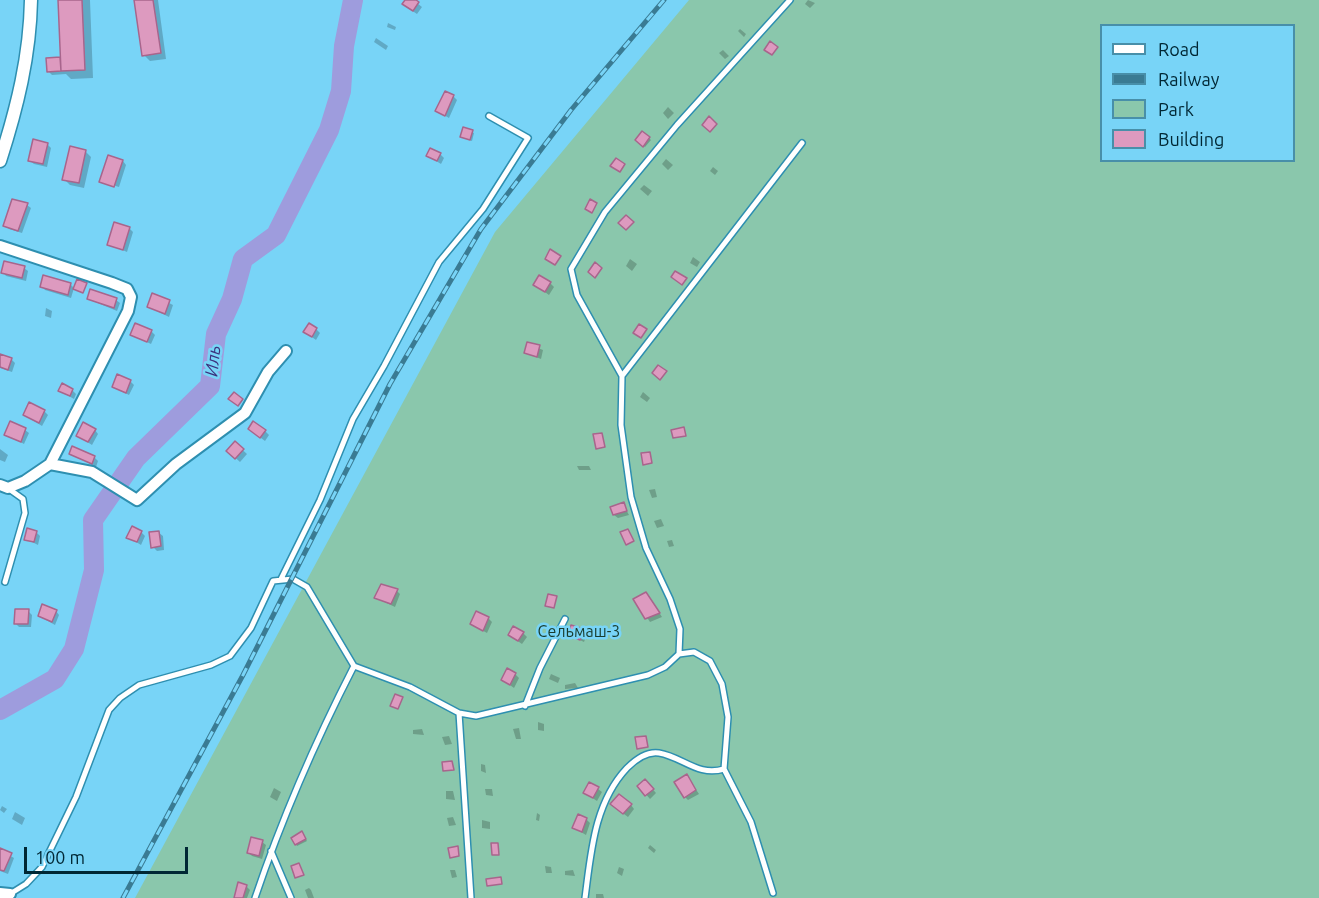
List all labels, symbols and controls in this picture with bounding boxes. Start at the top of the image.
legend [1100,24,1295,162]
text: Road [1158,39,1200,59]
text: Railway [1158,69,1219,89]
text: Park [1158,99,1194,119]
text: Building [1158,129,1224,149]
water label: Иль [201,344,225,378]
park label: Сельмаш-3 [538,622,620,642]
scale bar [27,835,190,873]
text: 100 m [35,847,85,867]

